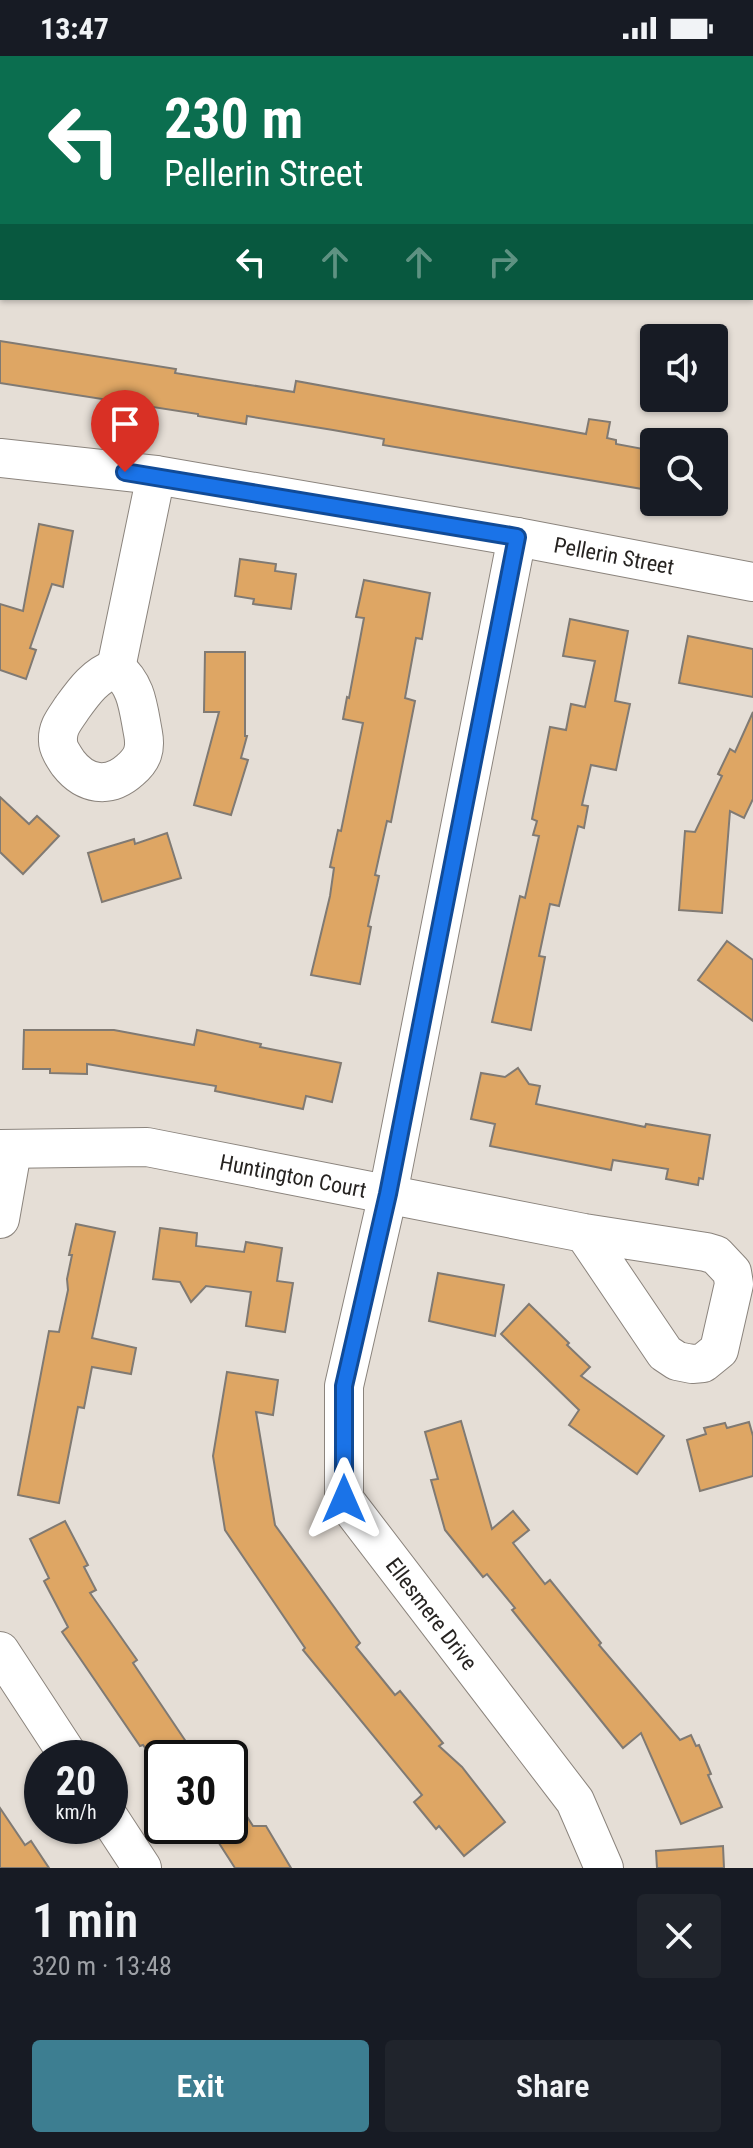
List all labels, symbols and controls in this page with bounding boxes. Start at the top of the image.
text: 13:47 [40,11,109,46]
text: 230 m [164,86,303,152]
icon: left [32,88,136,192]
text: Pellerin Street [164,153,363,195]
icon: left [229,240,273,284]
icon: ahead [313,240,357,284]
icon: ahead [397,240,441,284]
icon: right [481,240,525,284]
map controls [640,324,728,516]
button: sound [640,324,728,412]
pin [91,390,159,472]
icon: arrive [103,402,147,446]
button: search [640,428,728,516]
street label: Pellerin Street [552,532,676,580]
street label: Huntington Court [218,1150,369,1203]
position arrow [302,1457,386,1541]
street label: Ellesmere Drive [381,1553,482,1675]
speed limit sign: 30 [144,1740,248,1844]
text: 20 [56,1758,96,1805]
text: km/h [55,1800,97,1824]
text: 1 min [32,1892,138,1949]
button: close [637,1894,721,1978]
text: 320 m · 13:48 [32,1951,172,1981]
button: Exit [32,2040,369,2132]
button: Share [385,2040,721,2132]

